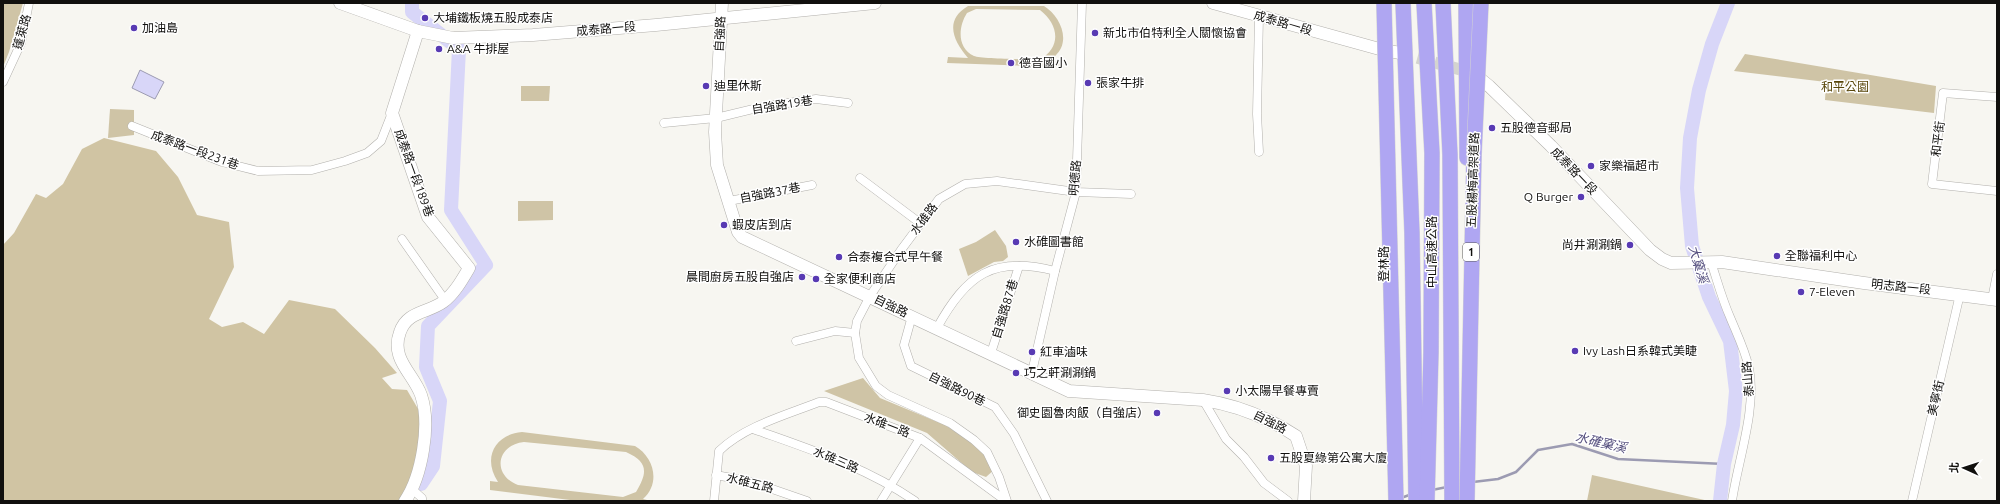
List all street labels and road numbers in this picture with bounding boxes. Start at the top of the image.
street label: 成泰路一段 [1253,8,1314,37]
street label: 蓬萊路 [10,13,33,51]
street label: 自強路 [712,16,727,52]
street label: 成泰路一段 [575,19,636,38]
street label: 自強路19巷 [751,93,813,116]
street label: 和平街 [1929,120,1946,158]
street label: 成泰路一段189巷 [393,127,436,218]
street label: 成泰路一段231巷 [150,128,241,171]
street label: 五股楊梅高架道路 [1464,132,1481,228]
street label: 成泰路一段 [1549,145,1600,197]
street label: 明德路 [1066,159,1083,196]
street label: 自強路37巷 [738,180,801,205]
street label: 水碓路 [908,200,940,237]
street label: 中山高速公路 [1425,216,1438,288]
road number: 1 [1463,243,1479,261]
street label: 登林路 [1377,246,1390,282]
street label: 明志路一段 [1871,277,1932,296]
street label: 自強路87巷 [989,278,1020,340]
street label: 自強路 [872,292,910,319]
street label: 泰山路 [1739,361,1756,398]
street label: 自強路90巷 [927,369,988,408]
street label: 美寧街 [1925,379,1946,417]
street label: 自強路 [1251,408,1289,436]
street label: 水碓一路 [862,410,912,439]
street label: 水碓三路 [812,444,861,475]
street label: 水碓五路 [725,470,775,495]

